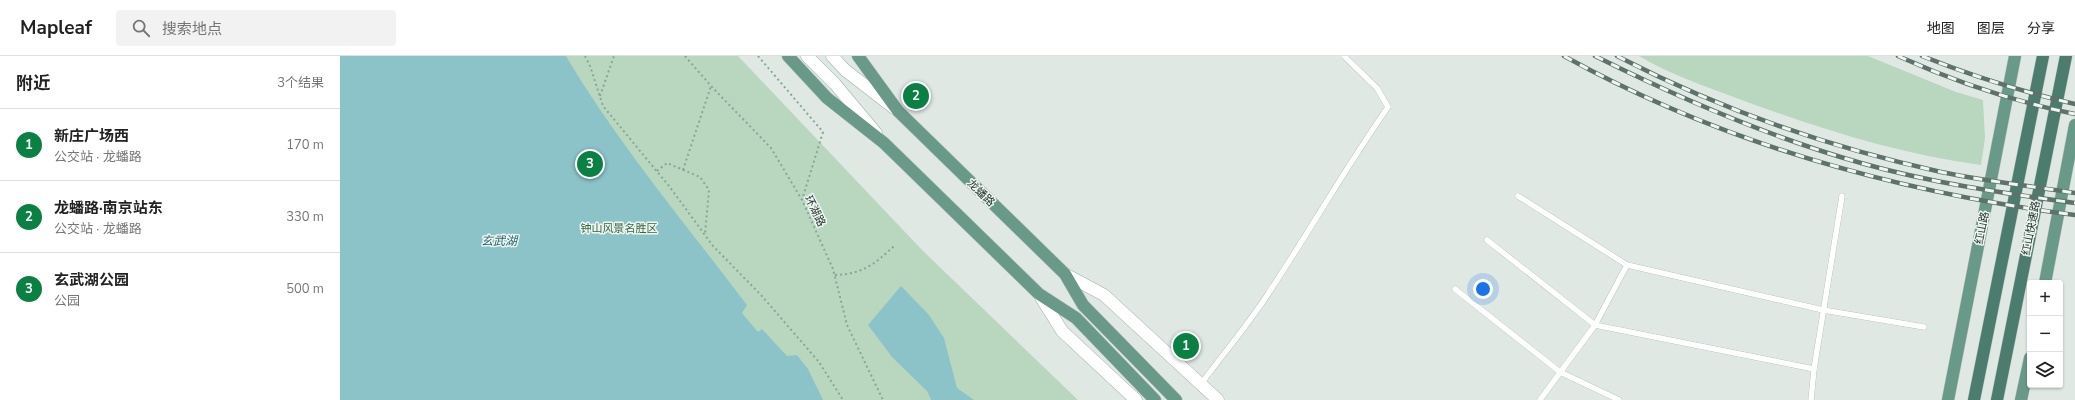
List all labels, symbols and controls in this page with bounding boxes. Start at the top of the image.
search box [116,10,396,46]
text: Mapleaf [20,15,92,41]
icon: search [130,17,152,39]
text: 搜索地点 [162,19,222,39]
text: 地图 [1927,19,1955,38]
text: 图层 [1977,19,2005,38]
text: 分享 [2027,19,2055,38]
text: 附近 [16,72,50,95]
text: 3个结果 [277,74,324,92]
pin: 2 [903,81,929,111]
text: 新庄广场西 [54,126,129,146]
text: 1 [25,136,33,154]
text: 170 m [286,136,324,154]
text: 公交站 · 龙蟠路 [54,148,142,166]
pin: 3 [577,149,603,179]
street label: 龙蟠路 [964,176,998,210]
street label: 环湖路 [801,193,829,229]
text: 龙蟠路·南京站东 [54,198,163,218]
street label: 红山快速路 [2018,200,2044,256]
text: 2 [25,208,33,226]
text: 330 m [286,208,324,226]
street label: 红山路 [1971,210,1993,246]
text: 公交站 · 龙蟠路 [54,220,142,238]
park label: 钟山风景名胜区 [581,221,658,236]
water label: 玄武湖 [481,233,519,249]
text: 玄武湖公园 [54,270,129,290]
your location [1473,279,1493,299]
text: 3 [25,280,33,298]
text: 500 m [286,280,324,298]
map controls [2027,280,2063,388]
button: + [2027,280,2063,316]
text: 公园 [54,292,80,310]
button: − [2027,316,2063,352]
pin: 1 [1173,331,1199,361]
button: layers [2027,352,2063,388]

